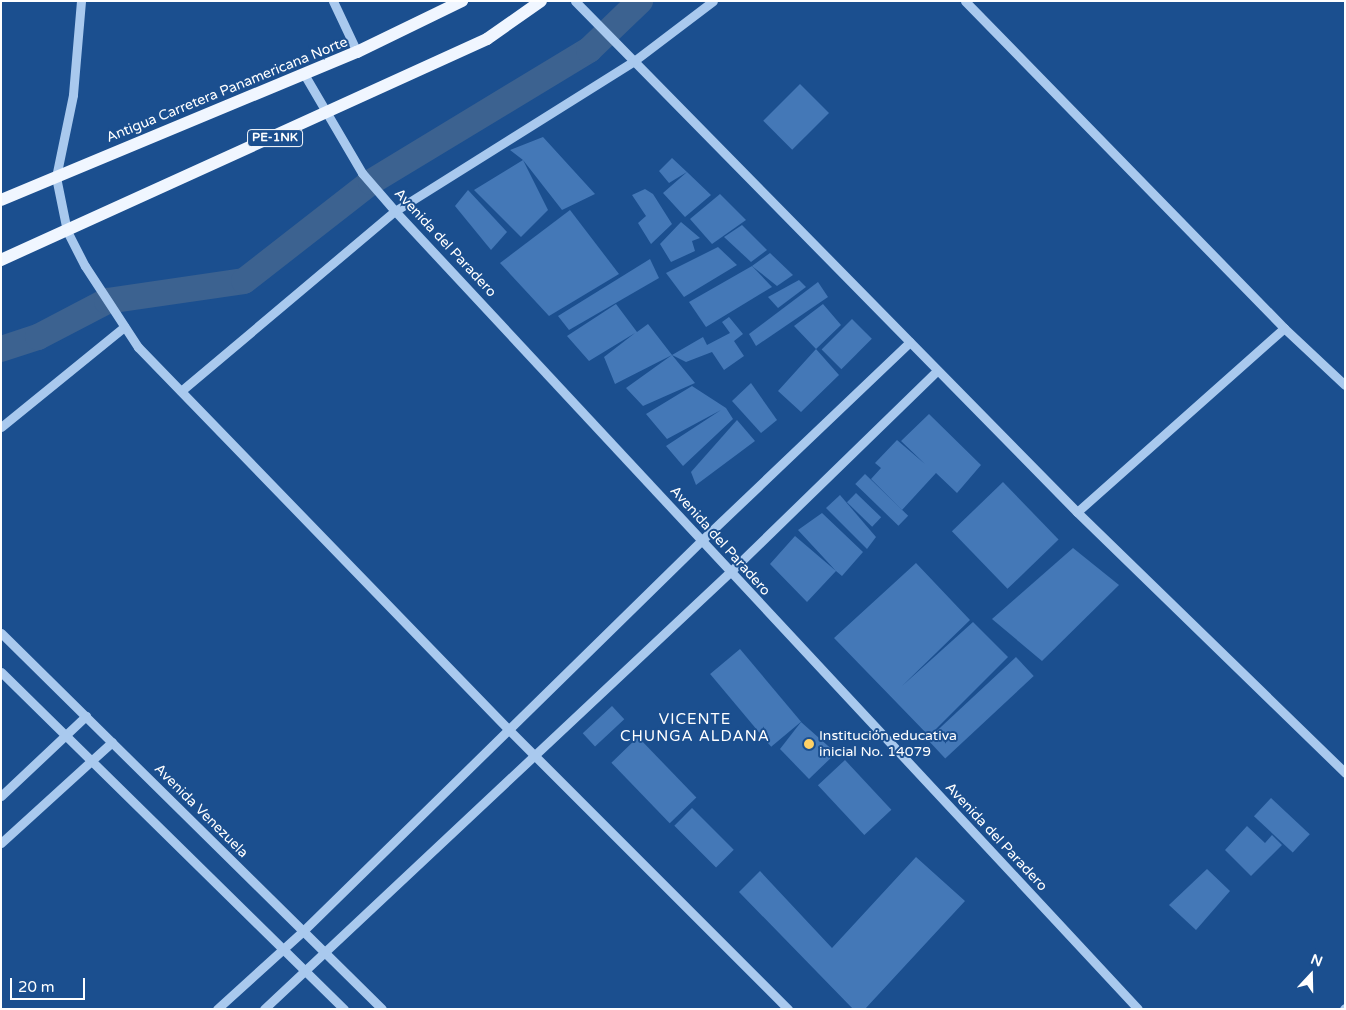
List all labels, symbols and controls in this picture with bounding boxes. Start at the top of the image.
street label: Antigua Carretera Panamericana Norte [104,34,350,146]
road number: PE-1NK [246,128,304,148]
street label: Avenida del Paradero [390,185,500,301]
street label: Avenida del Paradero [666,483,774,599]
district label: VICENTE CHUNGA ALDANA [618,710,772,745]
place label: Institución educativa inicial No. 14079 [819,728,957,760]
marker: Institución educativa inicial No. 14079 [803,738,815,750]
street label: Avenida Venezuela [151,761,251,861]
street label: Avenida del Paradero [941,779,1051,895]
north arrow [1286,950,1336,1000]
text: N [1308,951,1325,970]
scale bar [12,968,88,1000]
text: 20 m [18,978,55,996]

